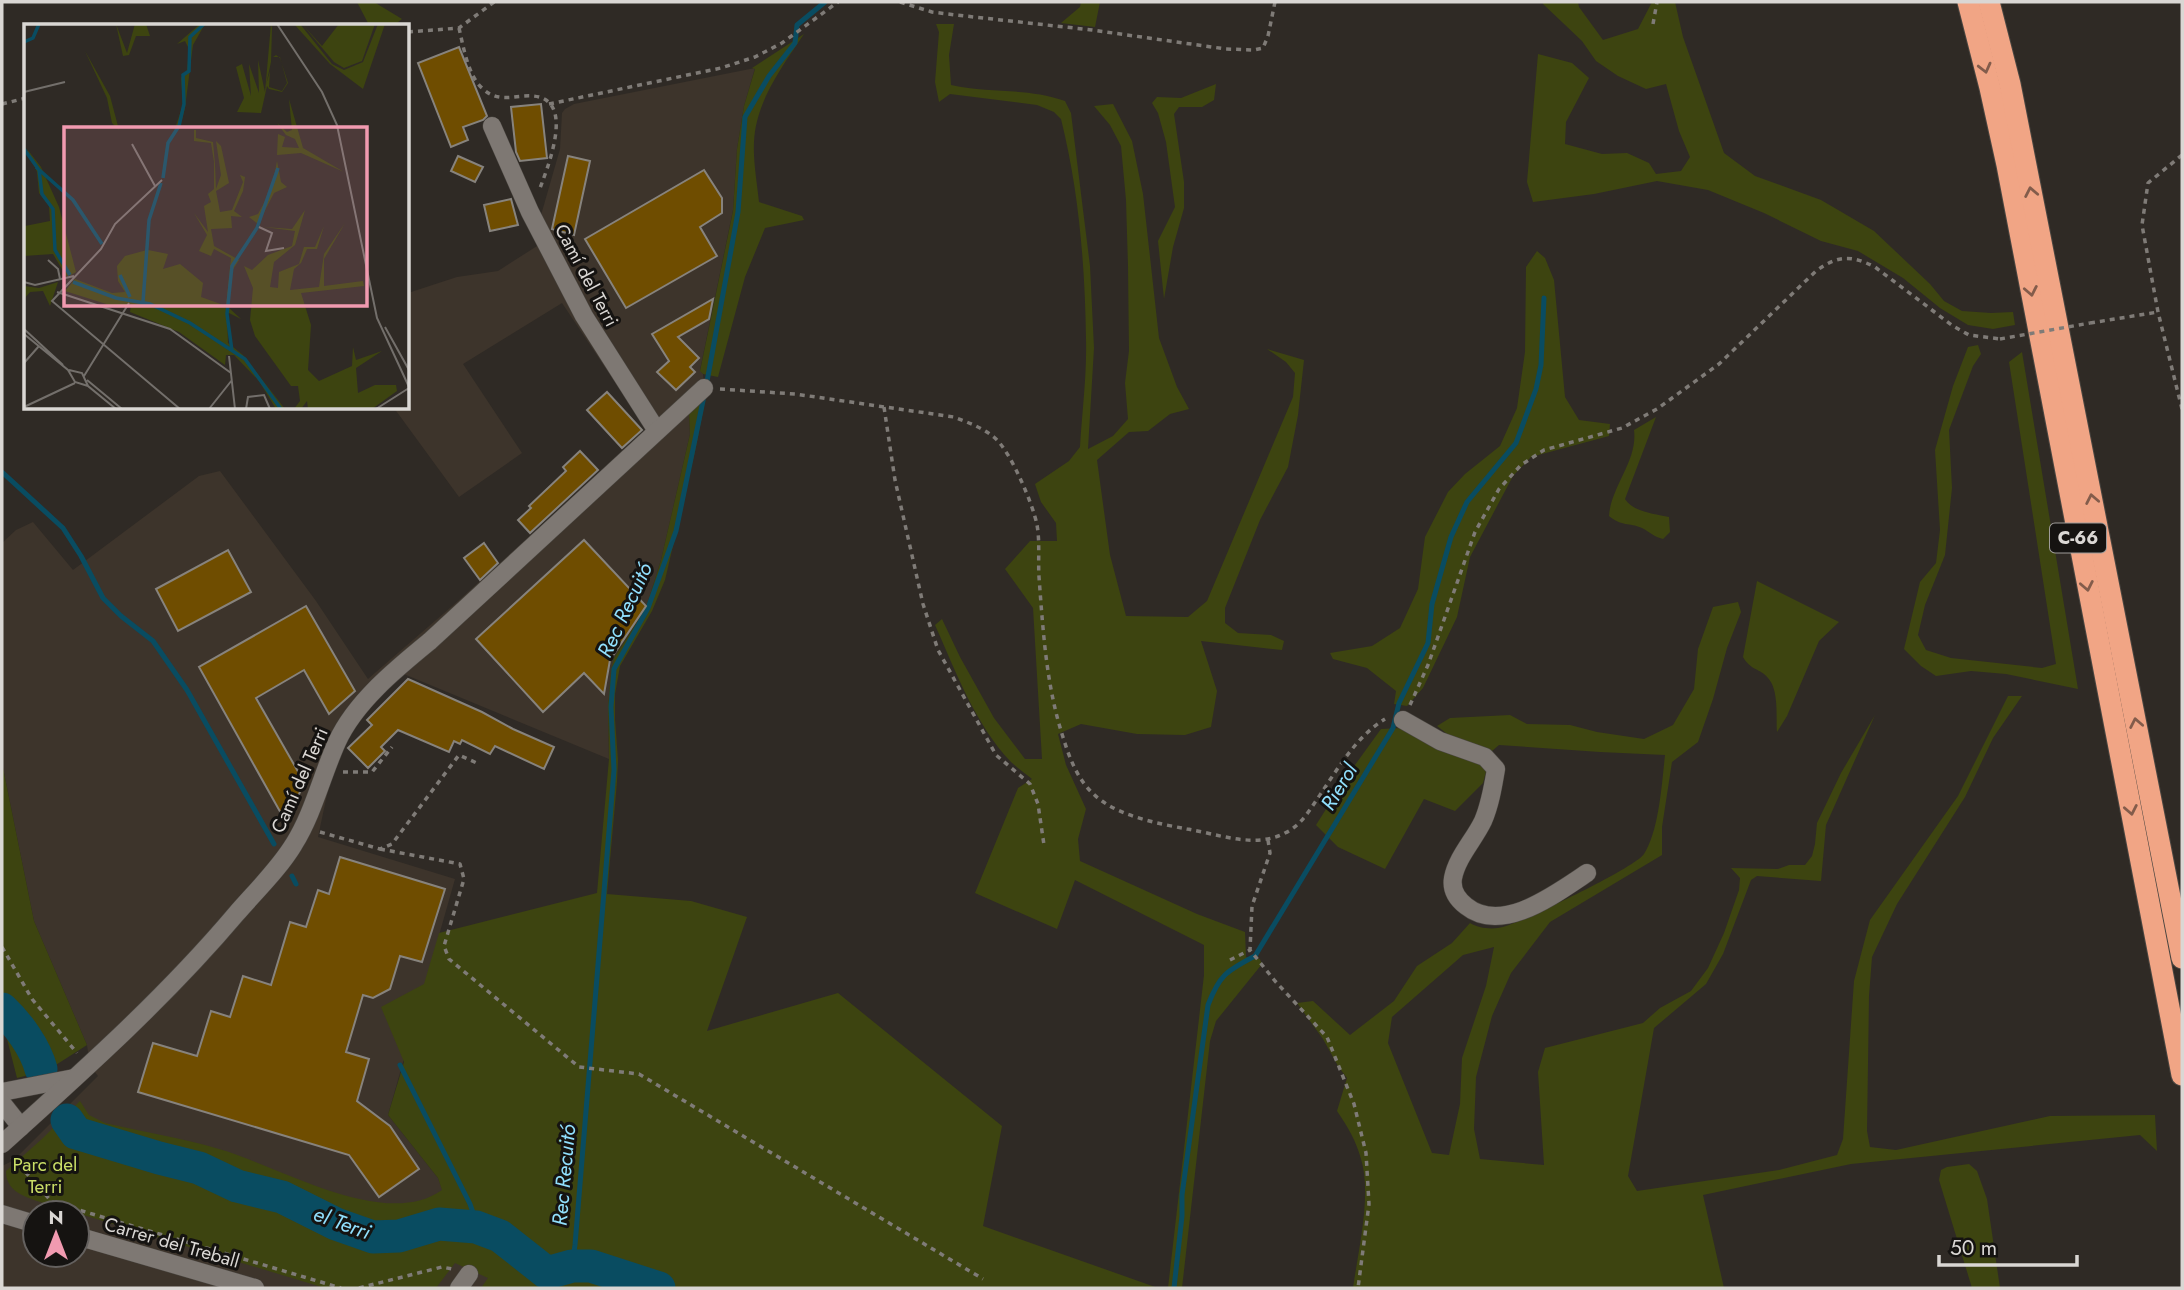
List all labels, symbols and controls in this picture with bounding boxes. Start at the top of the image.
inset map [24,24,410,410]
one-way arrow [1977,62,1991,74]
one-way arrow [2025,186,2040,198]
street label: Camí del Terri [548,219,625,331]
one-way arrow [2023,284,2038,296]
one-way arrow [2085,493,2100,505]
road number: C-66 [2050,524,2106,552]
water label: Rec Recuitó [590,558,660,662]
one-way arrow [2079,580,2094,592]
one-way arrow [2129,717,2144,729]
street label: Camí del Terri [264,723,335,837]
water label: Rierol [1313,757,1365,816]
one-way arrow [2123,804,2138,815]
water label: Rec Recuitó [545,1123,583,1227]
park label: Parc del Terri [13,1151,77,1200]
north arrow [21,1199,91,1269]
water label: el Terri [309,1199,375,1247]
text: N [48,1204,64,1231]
street label: Carrer del Treball [101,1210,243,1275]
scale bar [1939,1224,2077,1268]
text: 50 m [1950,1233,1997,1263]

